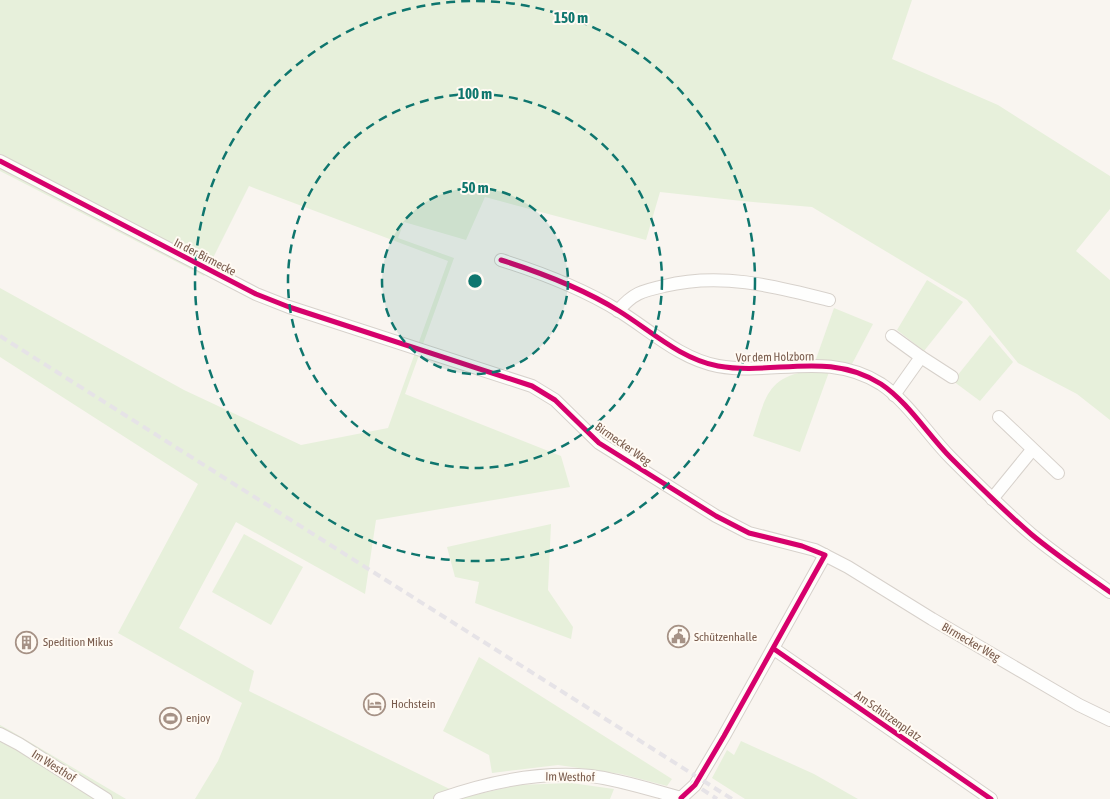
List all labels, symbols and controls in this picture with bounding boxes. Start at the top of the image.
text: 150 m [554,9,588,26]
text: 100 m [458,85,492,102]
text: 50 m [462,179,489,196]
street label: In der Birmecke [172,235,238,279]
centre of rings [466,272,484,290]
street label: Vor dem Holzborn [736,349,814,365]
street label: Birmecker Weg [592,420,654,469]
street label: Birmecker Weg [939,620,1003,665]
public building icon: Schützenhalle [666,625,690,649]
building icon: Spedition Mikus [15,630,39,654]
place label: Schützenhalle [694,630,757,644]
place label: Spedition Mikus [43,635,113,649]
street label: Am Schützenplatz [852,688,925,745]
hotel icon: Hochstein [363,692,387,716]
place label: Hochstein [391,697,435,711]
sports icon: enjoy [158,706,182,730]
place label: enjoy [186,711,211,725]
street label: Im Westhof [29,747,79,785]
street label: Im Westhof [545,770,596,784]

